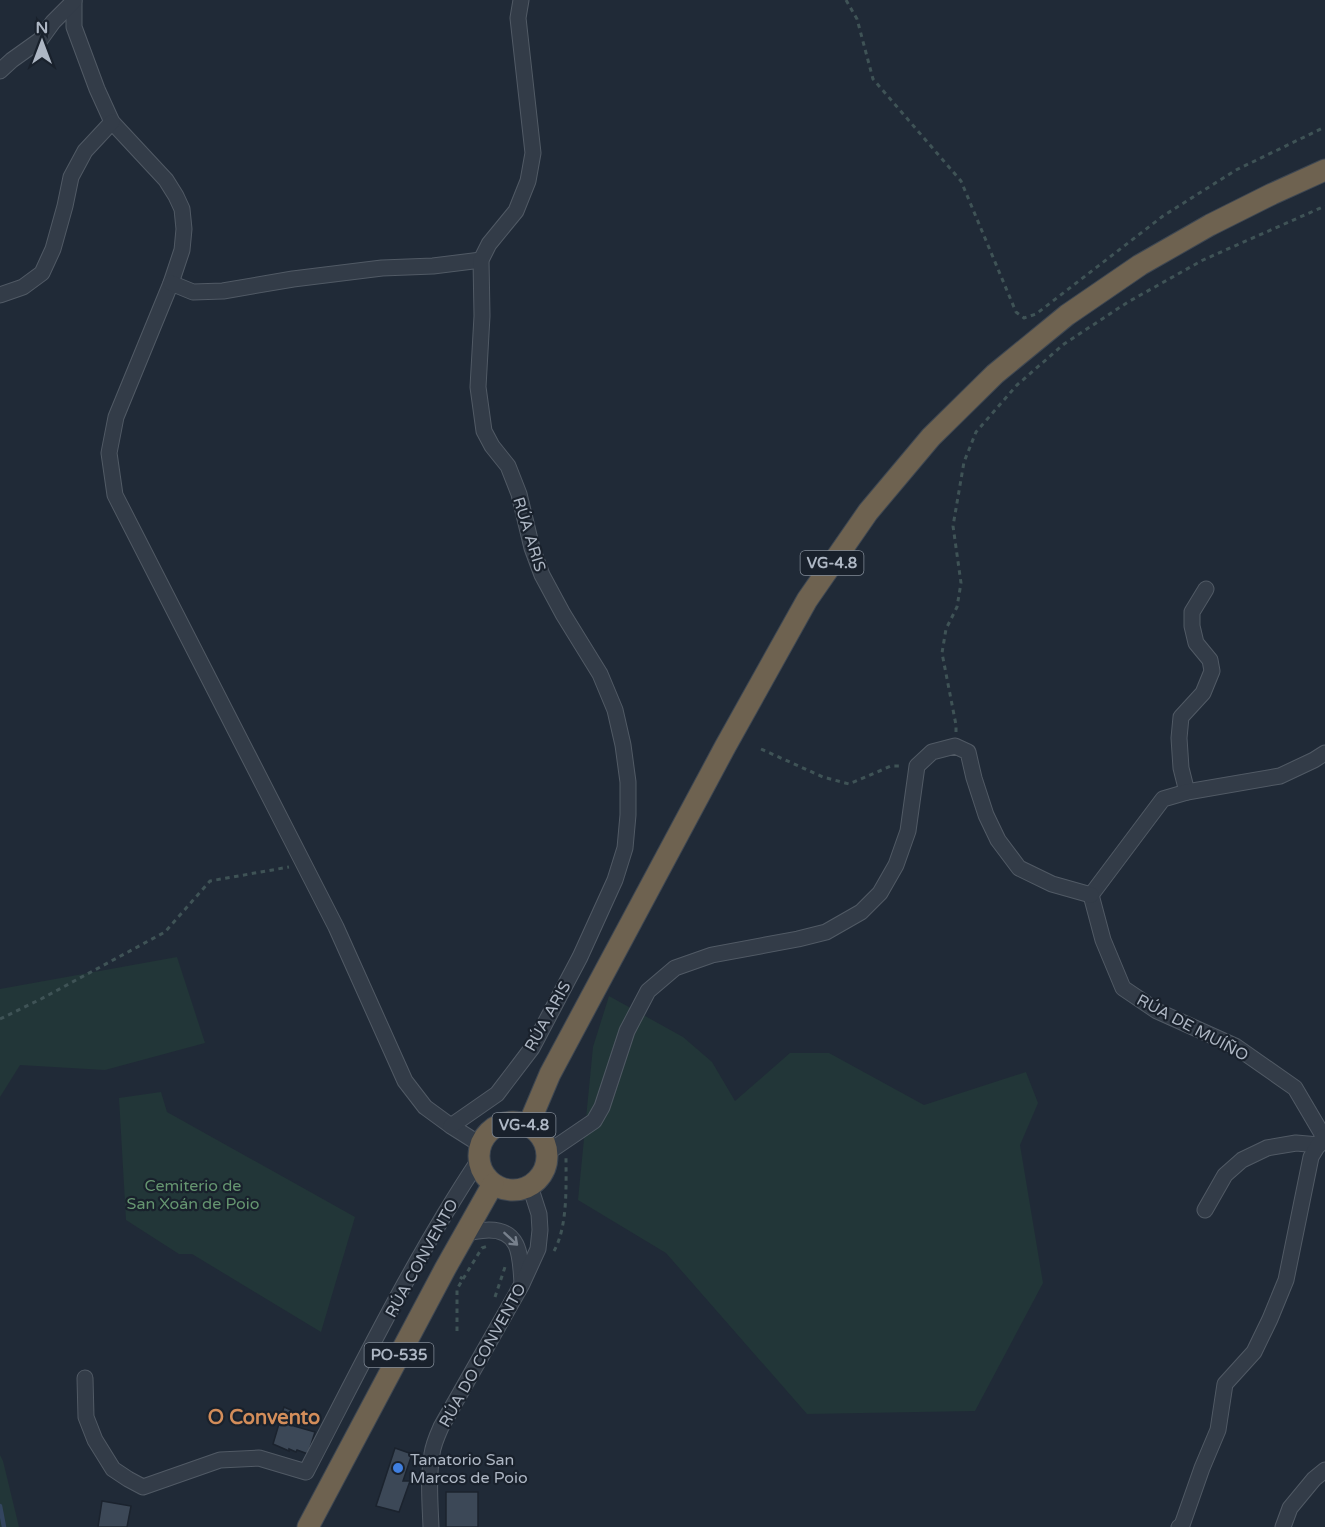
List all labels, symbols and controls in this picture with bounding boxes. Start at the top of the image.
north arrow [12,12,72,72]
text: N [36,18,48,38]
street label: RÚA ARIS [508,495,550,574]
road number: VG-4.8 [800,551,864,575]
street label: RÚA ARIS [520,978,575,1055]
street label: RÚA DE MUÍÑO [1133,990,1252,1066]
road number: VG-4.8 [492,1113,556,1137]
park label: Cemiterio de San Xoán de Poio [127,1176,259,1214]
street label: RÚA CONVENTO [381,1196,463,1321]
one-way arrow [503,1232,518,1246]
street label: RÚA DO CONVENTO [435,1280,531,1431]
road number: PO-535 [364,1343,434,1367]
district label: O Convento [208,1406,320,1430]
place label: Tanatorio San Marcos de Poio [410,1450,528,1488]
marker: Tanatorio San Marcos de Poio [391,1461,405,1475]

